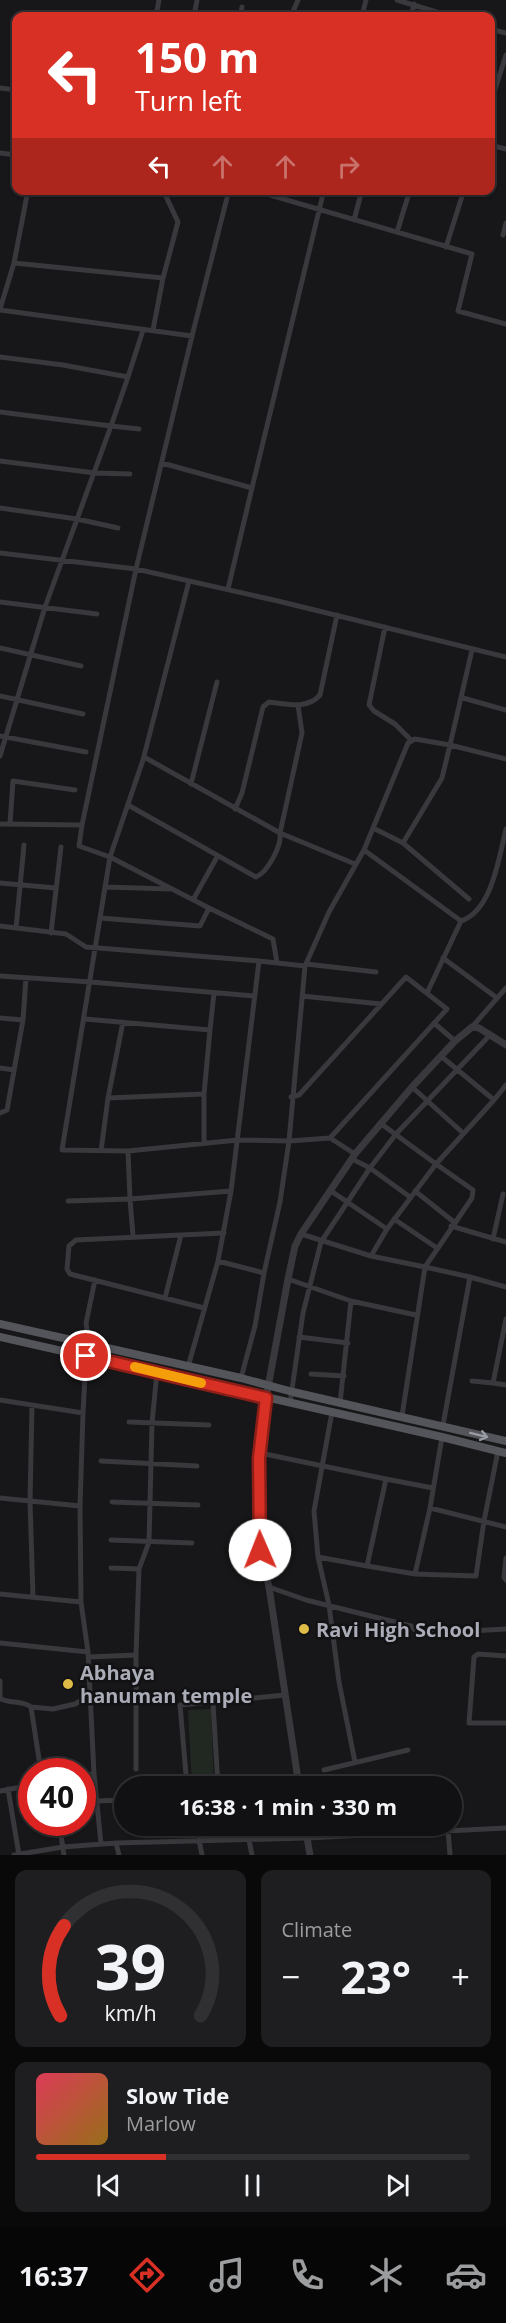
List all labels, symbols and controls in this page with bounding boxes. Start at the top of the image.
text: 150 m [135,28,259,85]
icon: left [36,36,114,114]
text: Turn left [135,82,242,119]
icon: left [143,150,176,183]
icon: ahead [206,150,239,183]
icon: ahead [269,150,302,183]
icon: right [332,150,365,183]
pin [60,1330,111,1381]
icon: arrive [69,1339,102,1372]
one-way arrow [469,1429,488,1441]
position arrow [228,1518,292,1582]
place label: Ravi High School [316,1616,480,1643]
marker: Ravi High School [297,1622,311,1636]
place label: Abhaya hanuman temple [80,1659,252,1709]
marker: Abhaya hanuman temple [61,1677,75,1691]
speed limit sign: 40 [18,1758,96,1836]
text: 16:38 · 1 min · 330 m [179,1791,397,1821]
text: Climate [282,1916,352,1943]
text: 39 [95,1923,166,2008]
text: 23° [340,1946,411,2007]
text: − [282,1954,300,1999]
text: + [451,1954,470,1999]
text: km/h [104,1998,156,2027]
text: Slow Tide [126,2080,229,2110]
text: Marlow [126,2110,196,2137]
icon: previous [92,2169,125,2202]
icon: pause [236,2169,269,2202]
icon: next [381,2169,414,2202]
icon: directions [126,2254,168,2296]
icon: music [206,2254,248,2296]
icon: phone [286,2254,328,2296]
icon: climate [365,2254,407,2296]
icon: car [445,2254,487,2296]
text: 16:37 [19,2257,88,2294]

